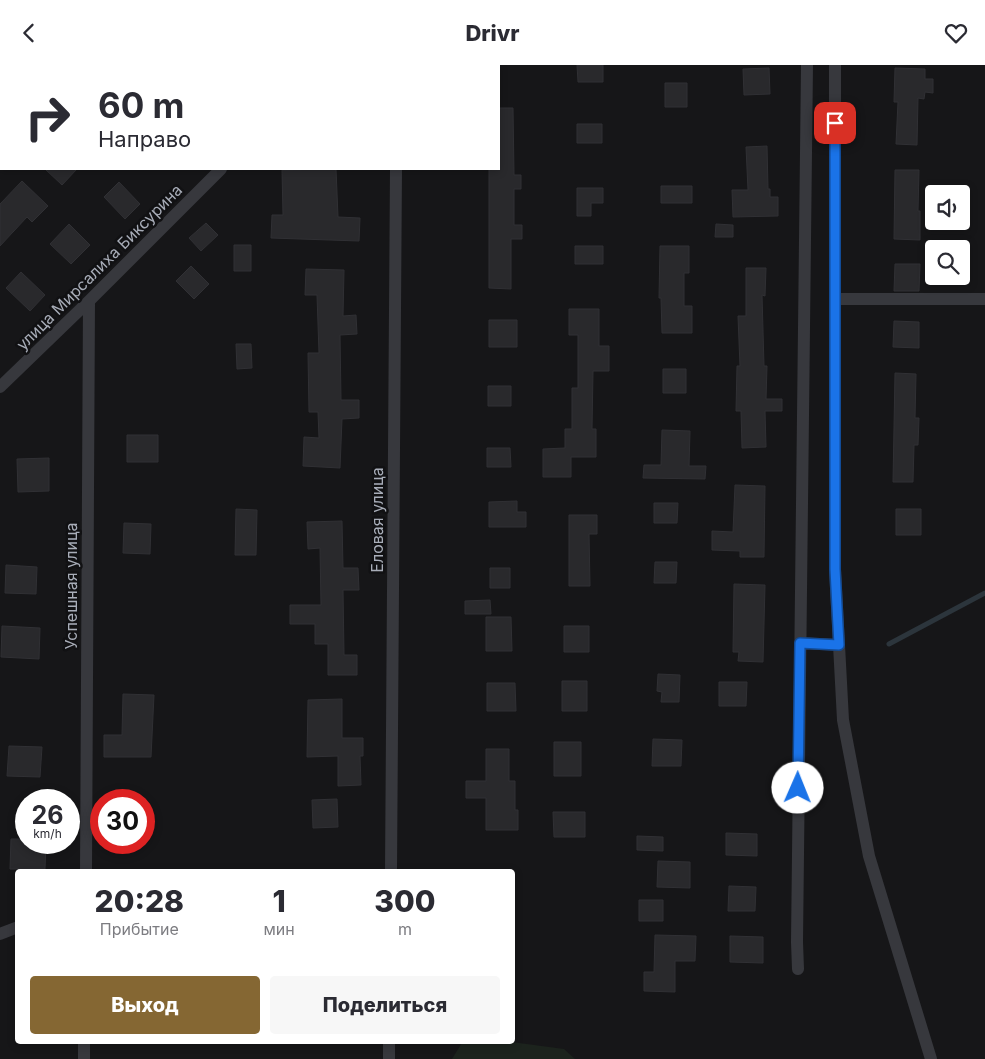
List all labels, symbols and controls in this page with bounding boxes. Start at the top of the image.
icon: back [15,19,43,47]
icon: heart [942,19,970,47]
text: Drivr [465,20,520,46]
text: 60 m [98,84,185,126]
icon: right [15,85,80,150]
pin [814,102,856,144]
icon: arrive [821,109,849,137]
text: Направо [98,126,191,152]
street label: улица Мирсалиха Биксурина [12,180,186,354]
map controls [925,185,970,285]
button: sound [925,185,970,230]
button: search [925,240,970,285]
street label: Еловая улица [367,467,387,573]
street label: Успешная улица [61,522,81,650]
position arrow [771,761,823,813]
speed limit sign: 30 [90,789,155,854]
text: 26 [32,800,63,830]
text: km/h [33,826,62,841]
text: 20:28 [95,883,184,919]
text: 1 [273,883,286,919]
text: 300 [374,883,436,919]
text: Прибытие [100,919,179,939]
text: мин [264,919,295,939]
text: m [398,919,412,939]
button: Выход [30,976,260,1034]
button: Поделиться [270,976,500,1034]

